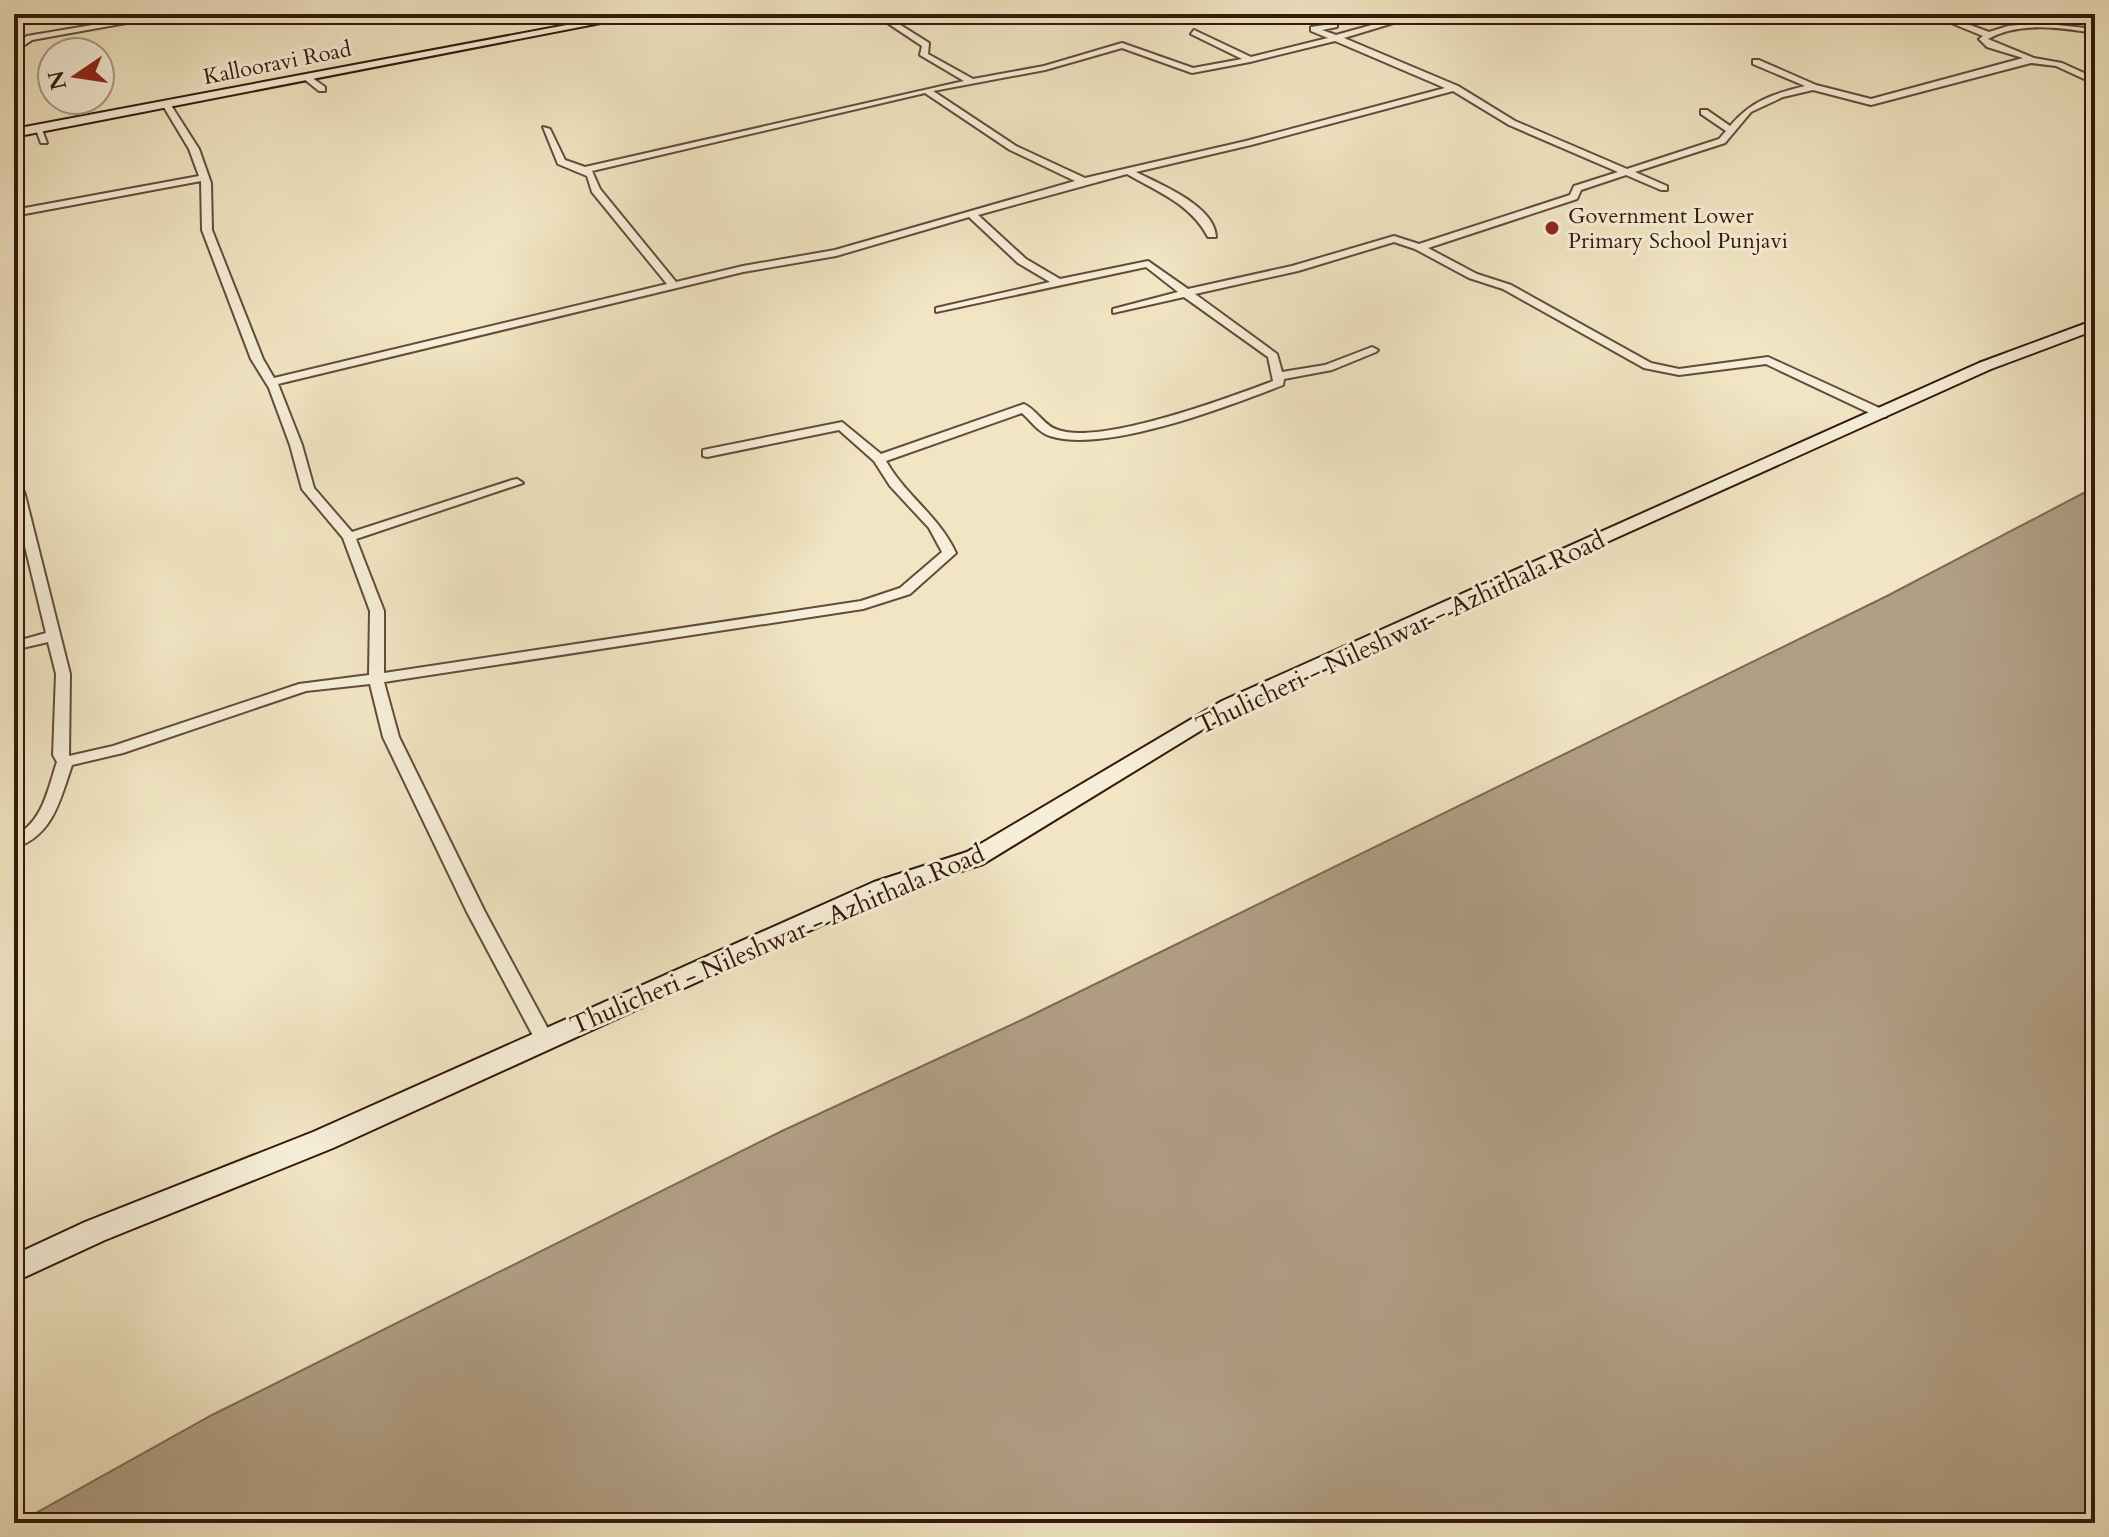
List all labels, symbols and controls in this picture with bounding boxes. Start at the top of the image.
street label: Kallooravi Road [201,34,354,92]
north arrow [36,36,116,116]
text: N [41,68,74,93]
place label: Government Lower Primary School Punjavi [1568,201,1788,256]
marker: Government Lower Primary School Punjavi [1543,219,1561,237]
street label: Thulicheri - Nileshwar - Azhithala Road [1190,522,1610,743]
street label: Thulicheri - Nileshwar - Azhithala Road [565,836,990,1043]

